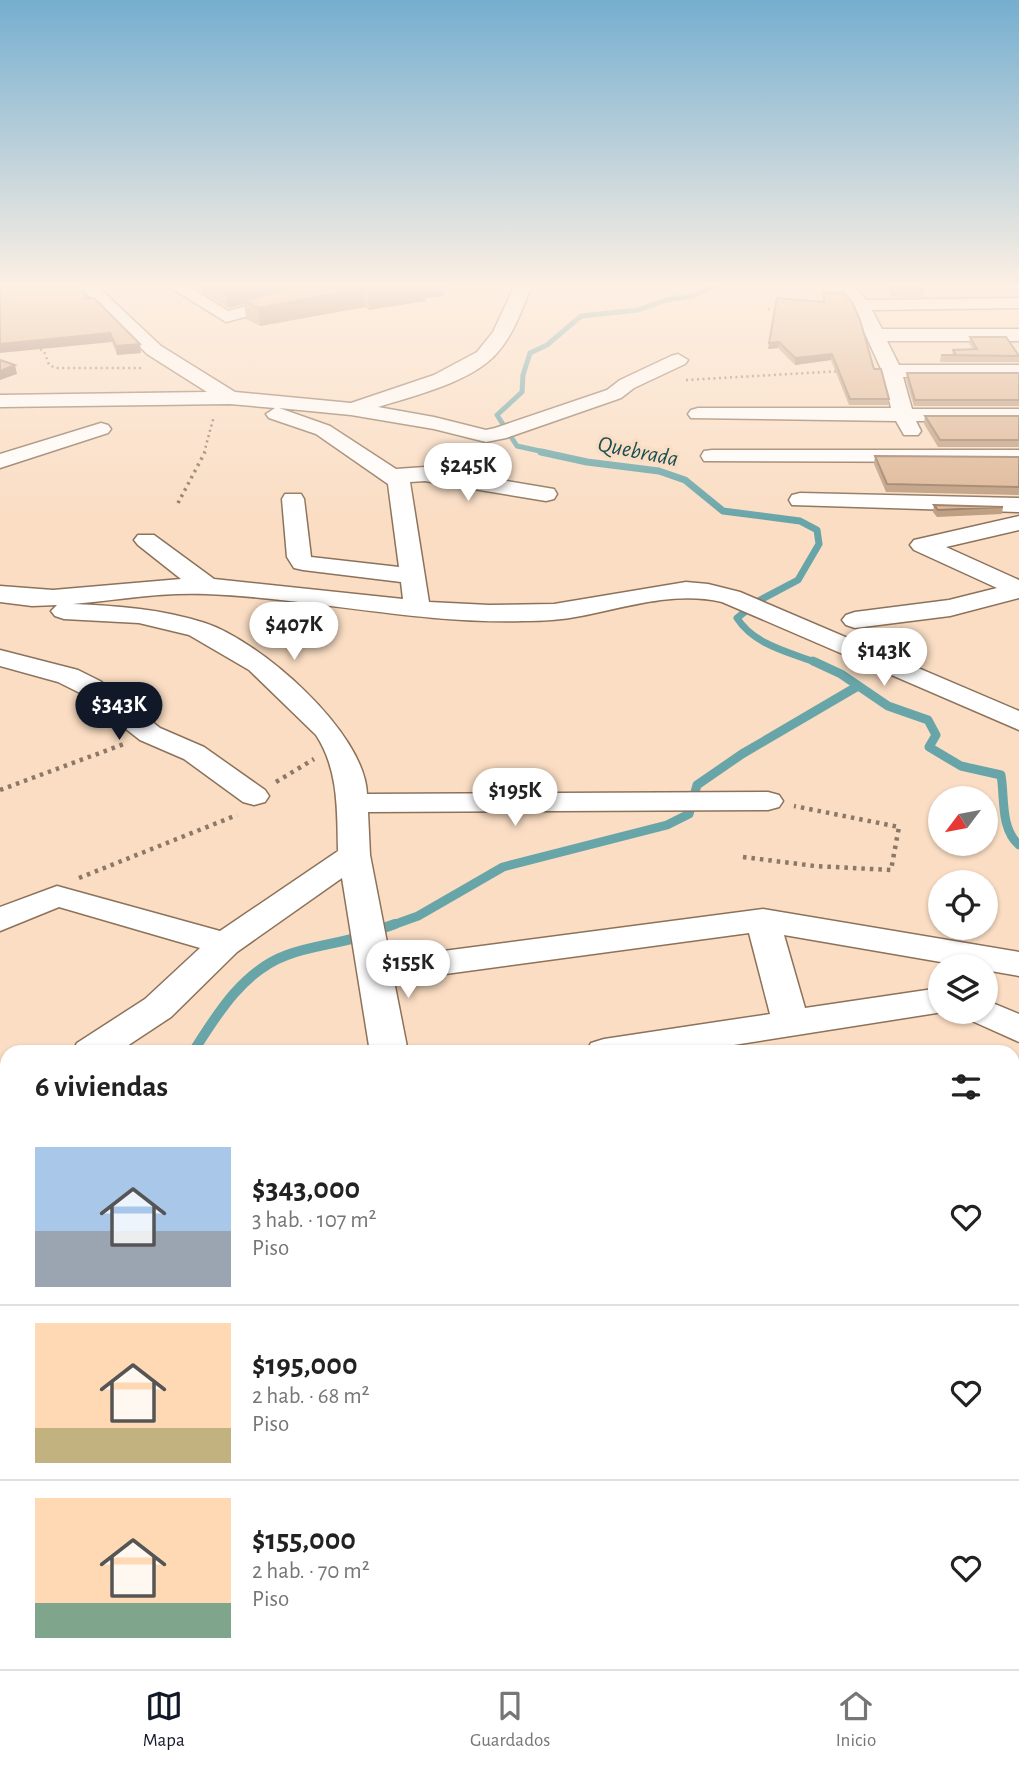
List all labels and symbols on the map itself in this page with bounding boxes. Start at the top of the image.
water label: Quebrada [596,433,680,471]
pin: $245K [419,444,517,503]
pin: $407K [245,602,343,662]
pin: $143K [835,628,933,688]
pin: $343K [70,682,168,742]
pin: $195K [466,768,564,828]
north arrow [928,786,998,856]
pin: $155K [359,940,457,1000]

